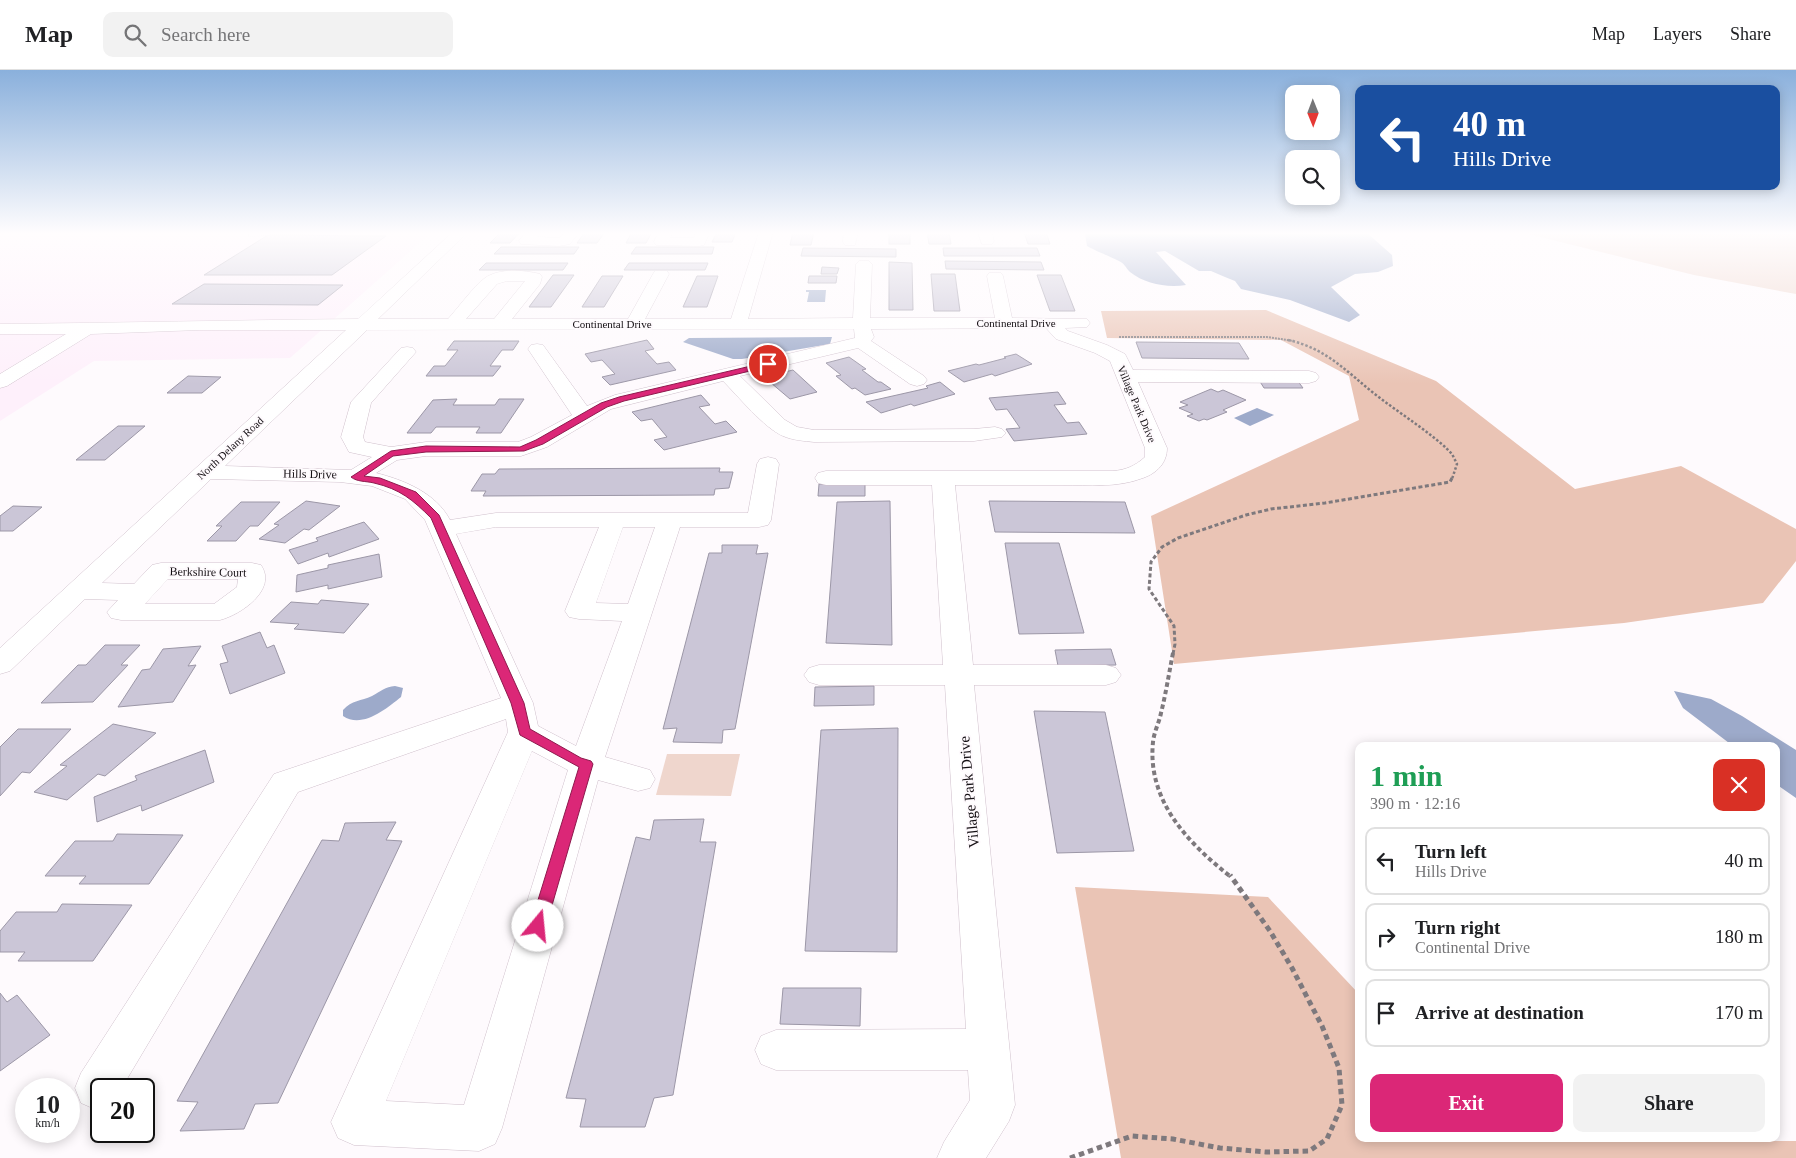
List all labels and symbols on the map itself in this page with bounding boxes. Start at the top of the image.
north arrow [1285,85,1340,140]
street label: Continental Drive [976,317,1056,329]
street label: Continental Drive [572,318,652,330]
pin [747,343,789,385]
street label: Village Park Drive [1115,364,1159,444]
street label: North Delany Road [194,414,266,482]
street label: Hills Drive [283,467,337,481]
street label: Berkshire Court [169,564,247,580]
street label: Village Park Drive [956,735,982,849]
position arrow [511,899,563,951]
speed limit sign: 20 [90,1078,155,1143]

